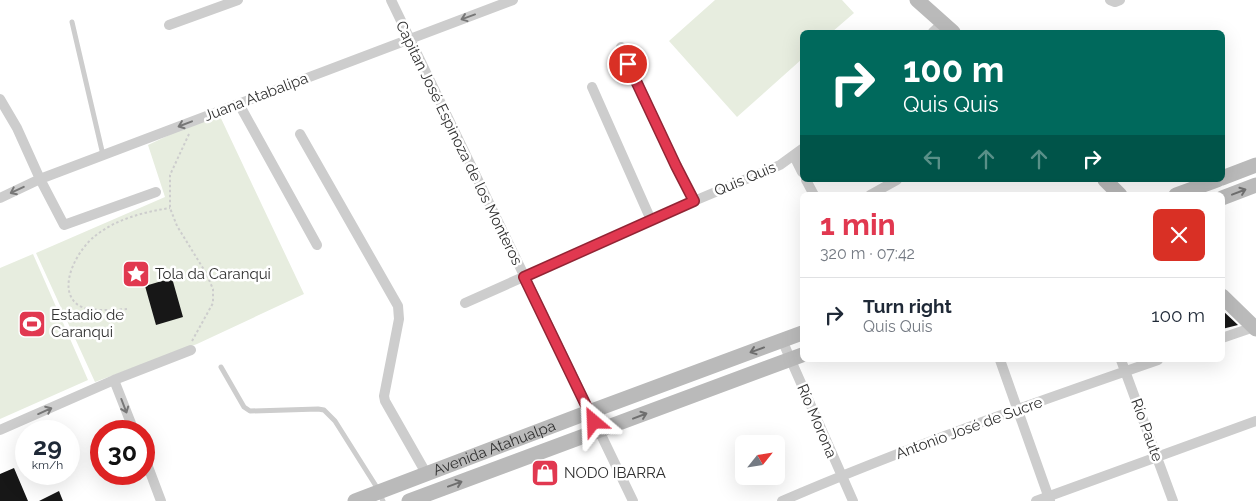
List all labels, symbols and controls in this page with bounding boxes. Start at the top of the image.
one-way arrow [460,13,476,22]
street label: Capitan José Espinoza de los Monteros [392,18,526,268]
pin [607,43,649,85]
text: 100 m [903,49,1004,90]
icon: arrive [614,50,642,78]
icon: right [820,50,885,115]
street label: Juana Atabalipa [202,69,310,125]
text: Quis Quis [903,91,999,117]
one-way arrow [178,120,193,129]
icon: left [919,145,947,173]
icon: ahead [972,145,1000,173]
icon: ahead [1025,145,1053,173]
icon: right [1078,145,1106,173]
street label: Quis Quis [711,158,779,200]
one-way arrow [10,185,25,195]
one-way arrow [1231,187,1246,196]
text: 1 min [820,207,896,242]
button: close [1153,209,1205,261]
text: 320 m · 07:42 [820,244,915,263]
place icon: Tola da Caranqui [121,259,151,289]
place label: Tola da Caranqui [155,265,271,283]
text: Turn right [863,295,952,317]
icon: right [820,301,848,329]
text: 100 m [1151,304,1205,326]
place label: Estadio de Caranqui [51,306,124,341]
sports icon: Estadio de Caranqui [17,309,47,339]
text: Quis Quis [863,317,933,336]
one-way arrow [750,346,765,355]
street label: Río Morona [793,381,841,461]
street label: Antonio José de Sucre [893,393,1045,463]
position arrow [567,395,619,447]
street label: Río Paute [1127,396,1167,464]
one-way arrow [120,398,129,413]
one-way arrow [37,405,52,415]
one-way arrow [632,411,648,420]
street label: Avenida Atahualpa [431,417,558,479]
speed limit sign: 30 [90,420,155,485]
text: 29 [33,431,62,461]
north arrow [735,435,785,485]
map controls [735,435,785,485]
text: km/h [32,458,63,472]
shop icon: NODO IBARRA [530,458,560,488]
place label: NODO IBARRA [564,464,666,482]
one-way arrow [447,479,462,488]

